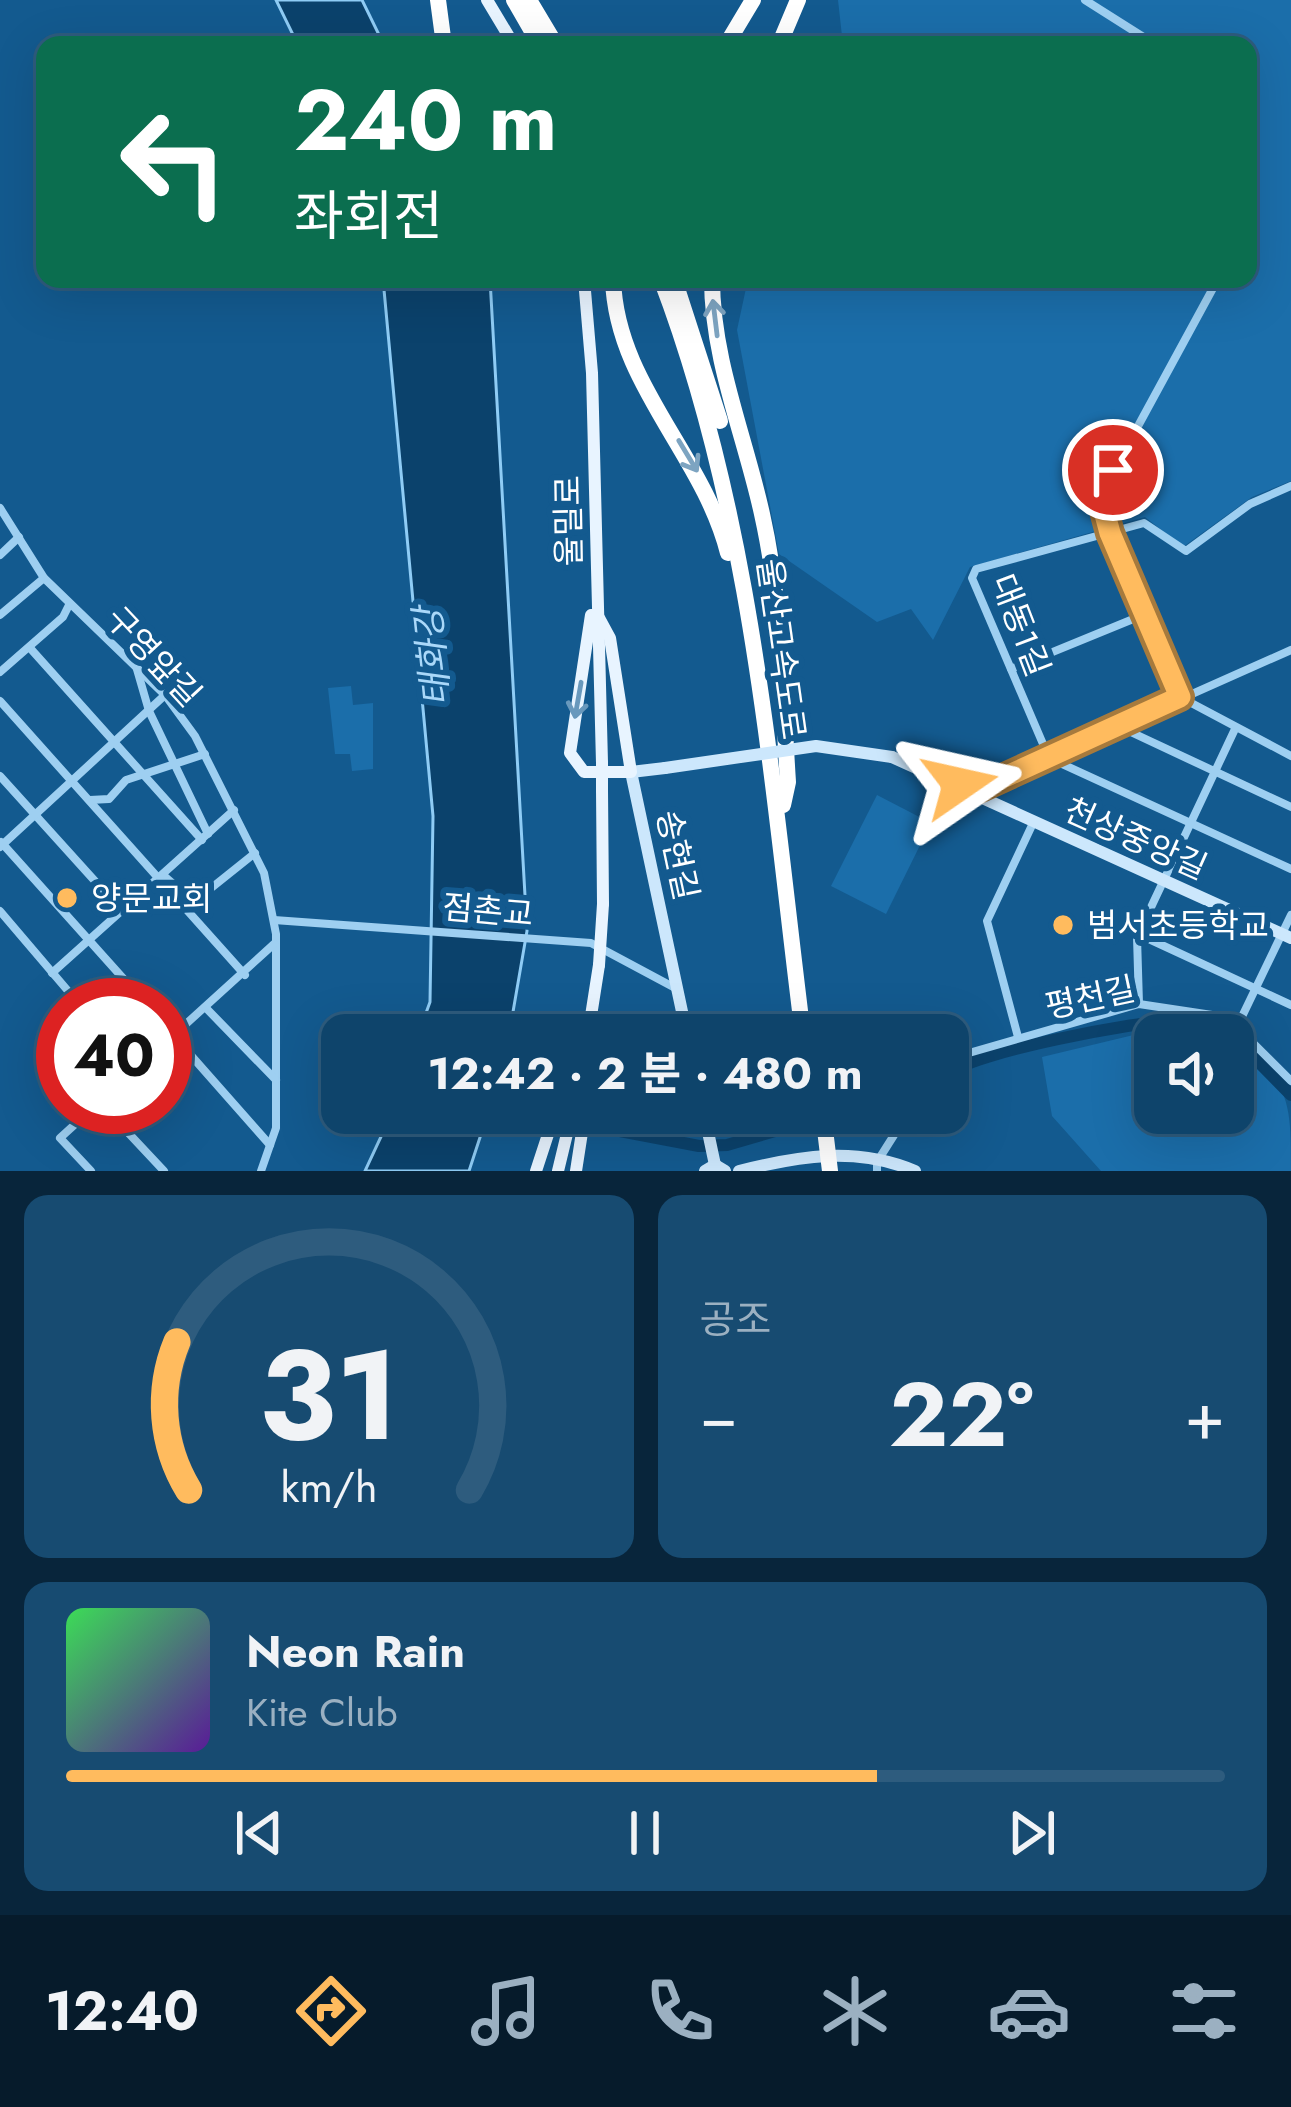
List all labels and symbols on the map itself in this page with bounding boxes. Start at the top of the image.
one-way arrow [704,299,726,338]
pin [1062,419,1164,521]
one-way arrow [676,438,700,472]
street label: 울밀로 [544,475,593,567]
street label: 울산고속도로 [746,556,817,743]
street label: 대동1길 [980,567,1061,683]
street label: 구영앞길 [95,596,212,717]
water label: 태화강 [400,600,463,709]
one-way arrow [565,679,588,718]
position arrow [897,721,1023,847]
street label: 천상중앙길 [1057,786,1215,891]
street label: 송현길 [645,806,710,905]
place label: 양문교회 [91,875,212,922]
street label: 점촌교 [441,883,535,938]
marker: 양문교회 [54,885,80,911]
place label: 범서초등학교 [1087,902,1269,949]
marker: 범서초등학교 [1050,912,1076,938]
street label: 평천길 [1041,965,1140,1030]
speed limit sign: 40 [36,978,192,1134]

